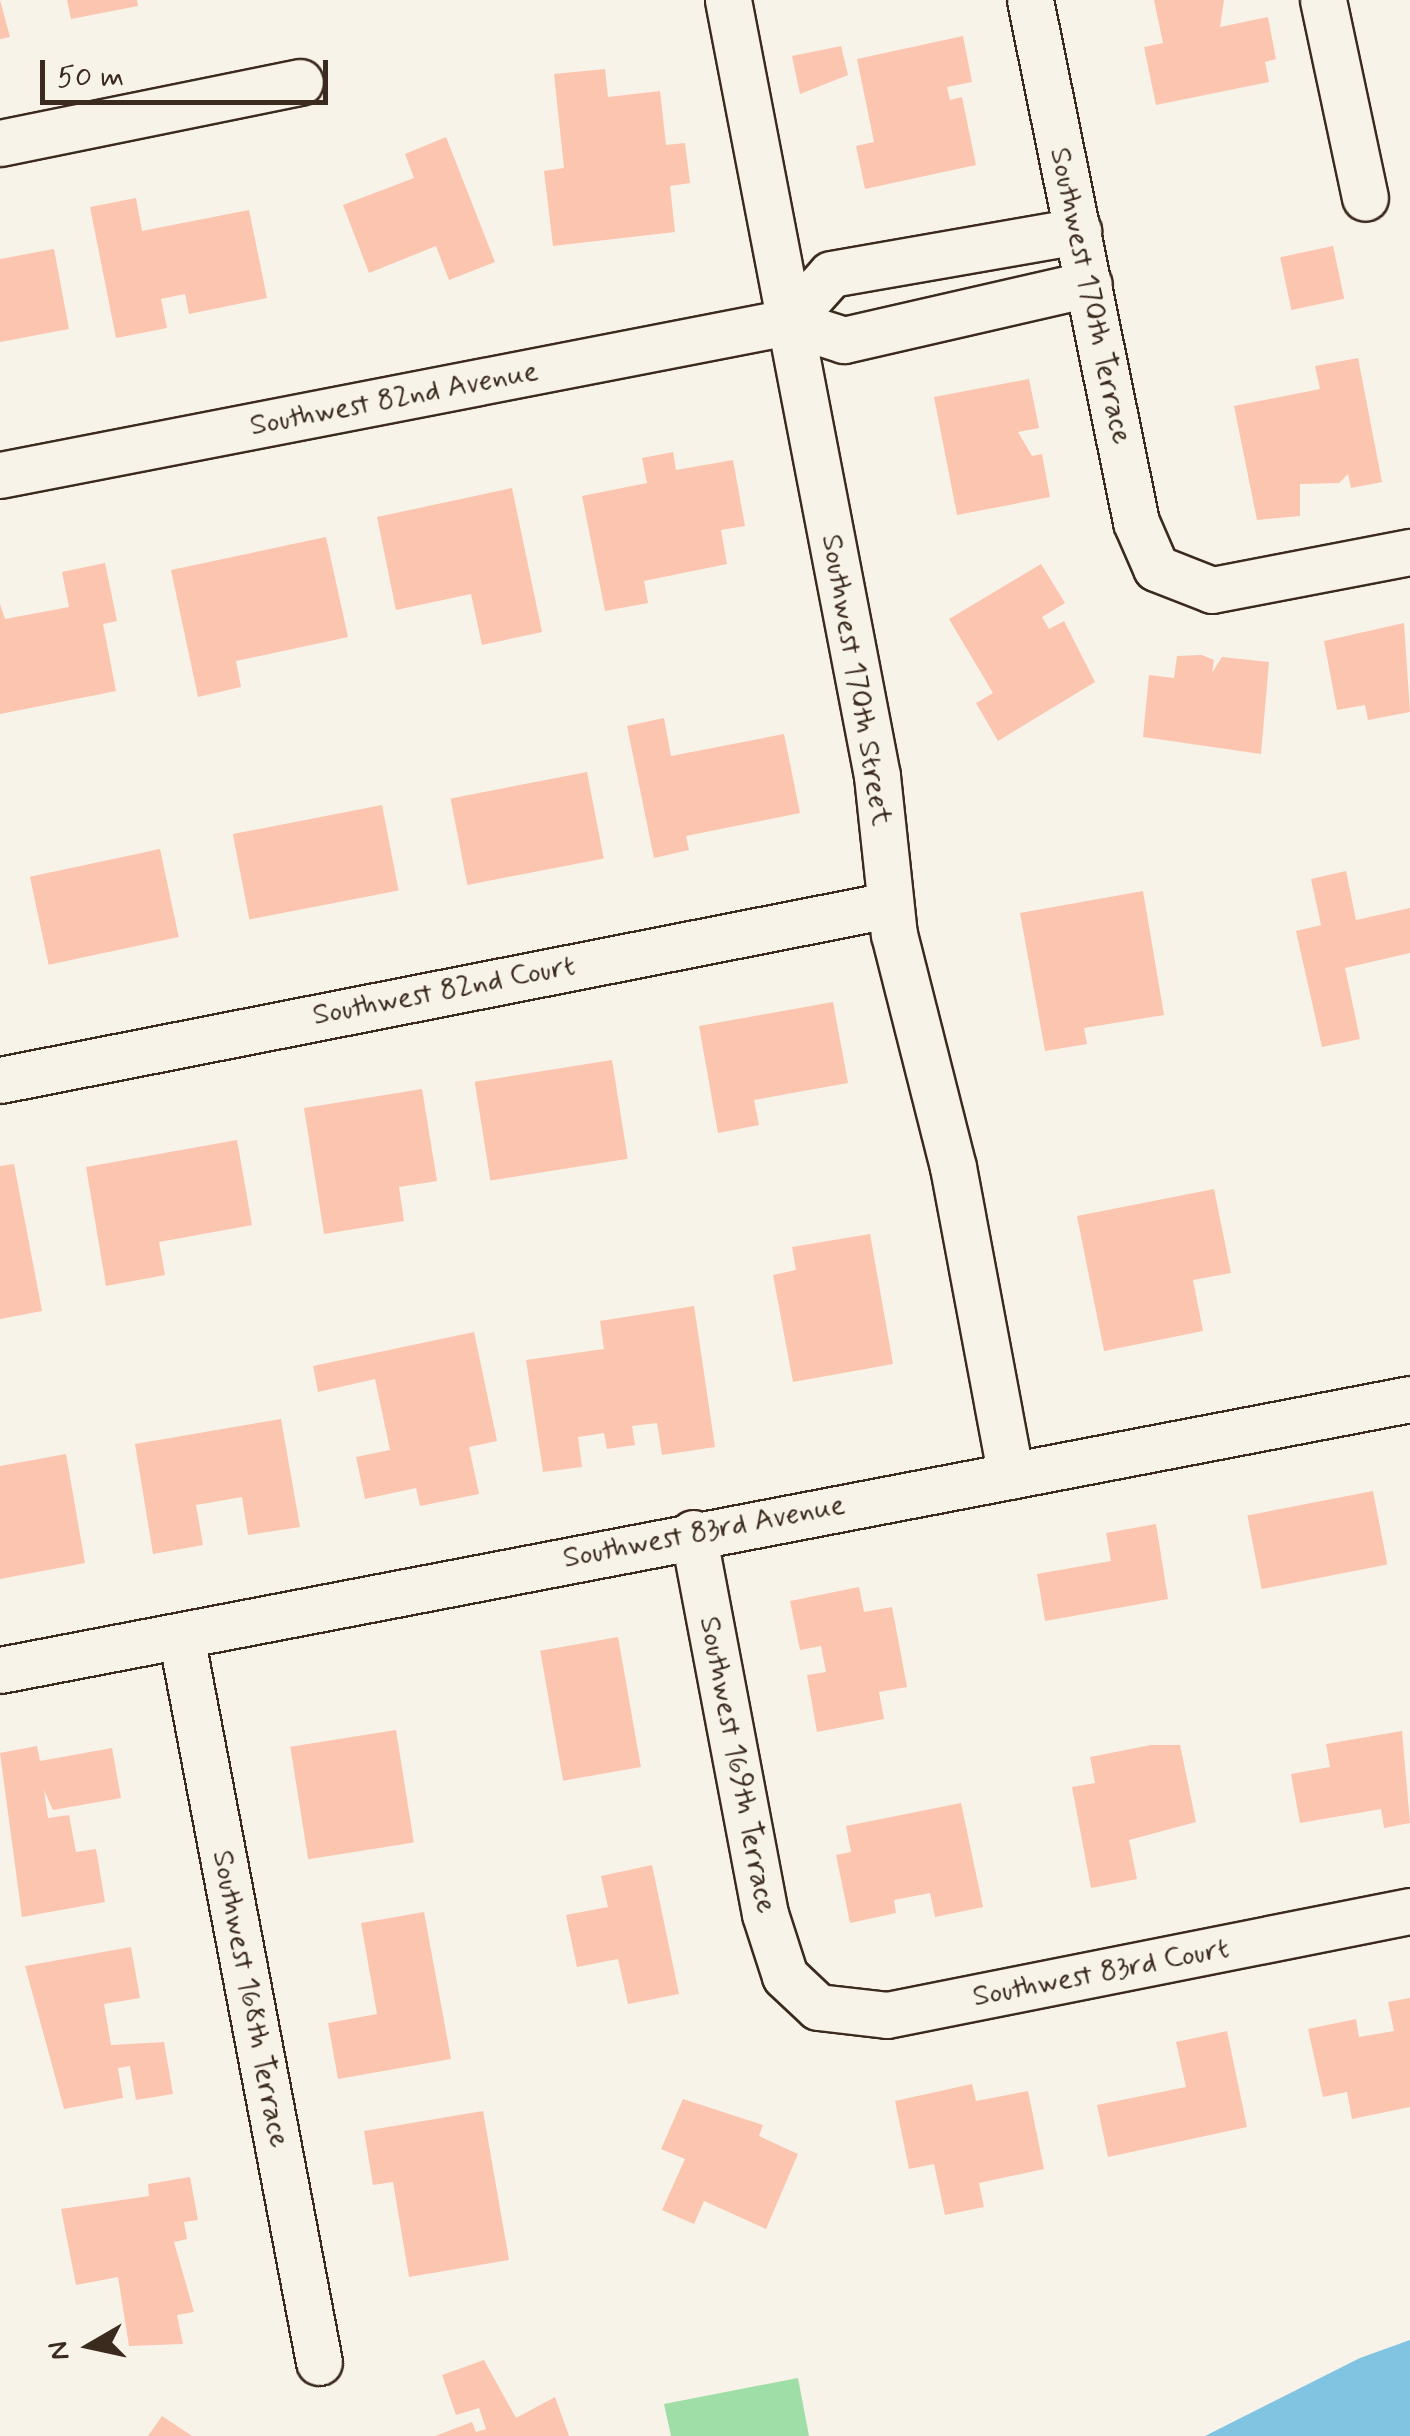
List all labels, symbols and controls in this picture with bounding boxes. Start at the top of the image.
scale bar [45,40,332,102]
text: 50 m [57,58,124,97]
street label: Southwest 170th Terrace [1041,144,1139,448]
street label: Southwest 82nd Avenue [246,353,542,445]
street label: Southwest 170th Street [813,531,899,829]
street label: Southwest 82nd Court [307,947,581,1035]
street label: Southwest 83rd Avenue [559,1487,849,1577]
street label: Southwest 169th Terrace [691,1613,783,1917]
street label: Southwest 168th Terrace [203,1847,297,2151]
street label: Southwest 83rd Court [967,1930,1235,2016]
north arrow [40,2296,140,2396]
text: N [40,2339,80,2363]

